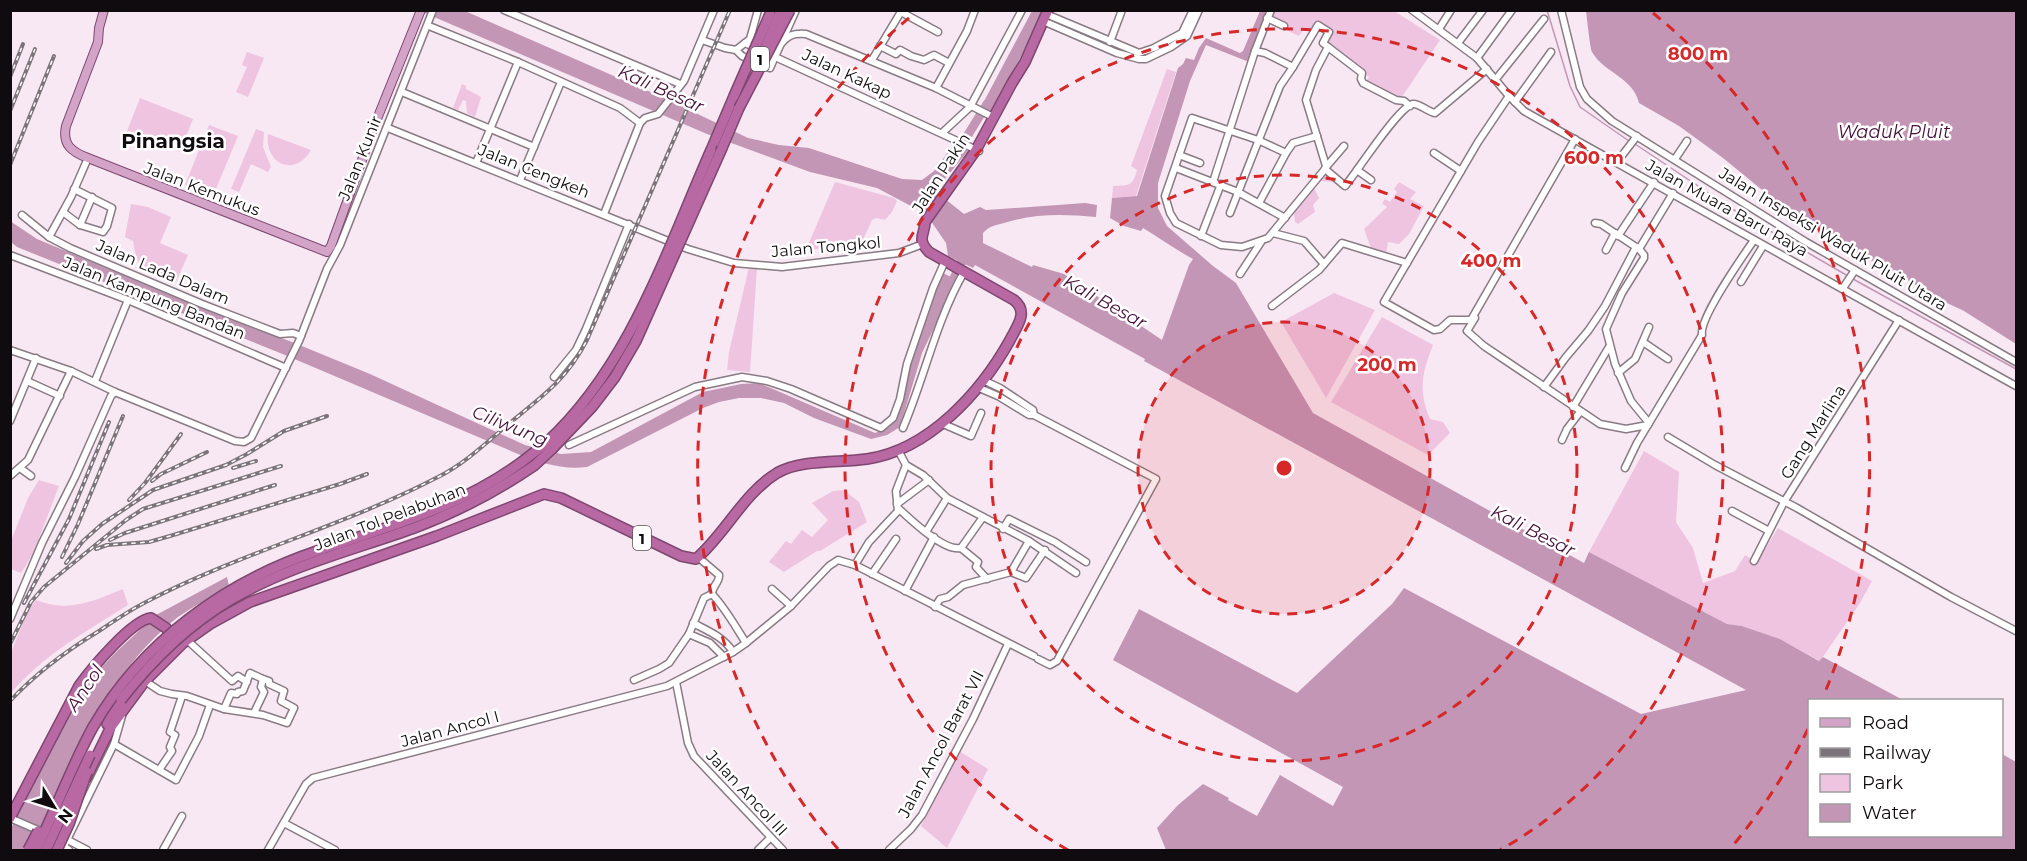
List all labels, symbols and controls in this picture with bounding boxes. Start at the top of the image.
text: 800 m [1668,43,1728,65]
street label: Jalan Kakap [798,45,895,103]
road number: 1 [751,47,769,71]
water label: Kali Besar [615,60,708,118]
street label: Jalan Kunir [334,113,386,204]
water label: Waduk Pluit [1838,121,1951,143]
district label: Pinangsia [121,129,225,153]
street label: Jalan Pakin [908,129,974,217]
street label: Jalan Cengkeh [475,140,592,202]
text: 600 m [1564,147,1624,169]
street label: Jalan Muara Baru Raya [1642,155,1811,261]
street label: Jalan Kemukus [140,158,263,220]
street label: Jalan Inspeksi Waduk Pluit Utara [1715,163,1950,315]
street label: Jalan Tongkol [769,233,882,261]
street label: Jalan Lada Dalam [93,235,232,309]
text: 400 m [1461,250,1521,272]
street label: Jalan Kampung Bandan [59,252,248,343]
water label: Kali Besar [1060,270,1151,334]
text: 200 m [1357,354,1417,376]
street label: Gang Marlina [1776,381,1850,483]
water label: Ciliwung [469,401,551,451]
centre of rings [1274,458,1294,478]
street label: Jalan Tol Pelabuhan [311,479,468,555]
water label: Kali Besar [1487,500,1580,562]
road number: 1 [633,526,651,550]
water label: Ancol [61,661,109,716]
street label: Jalan Ancol Barat VII [894,667,988,822]
legend [1808,699,2003,837]
street label: Jalan Ancol I [398,707,501,751]
text: Road [1862,712,1909,734]
text: Railway [1862,742,1931,764]
street label: Jalan Ancol III [702,745,792,840]
text: Park [1862,772,1903,794]
north arrow [24,777,84,837]
text: Water [1862,802,1917,824]
text: N [54,805,77,827]

